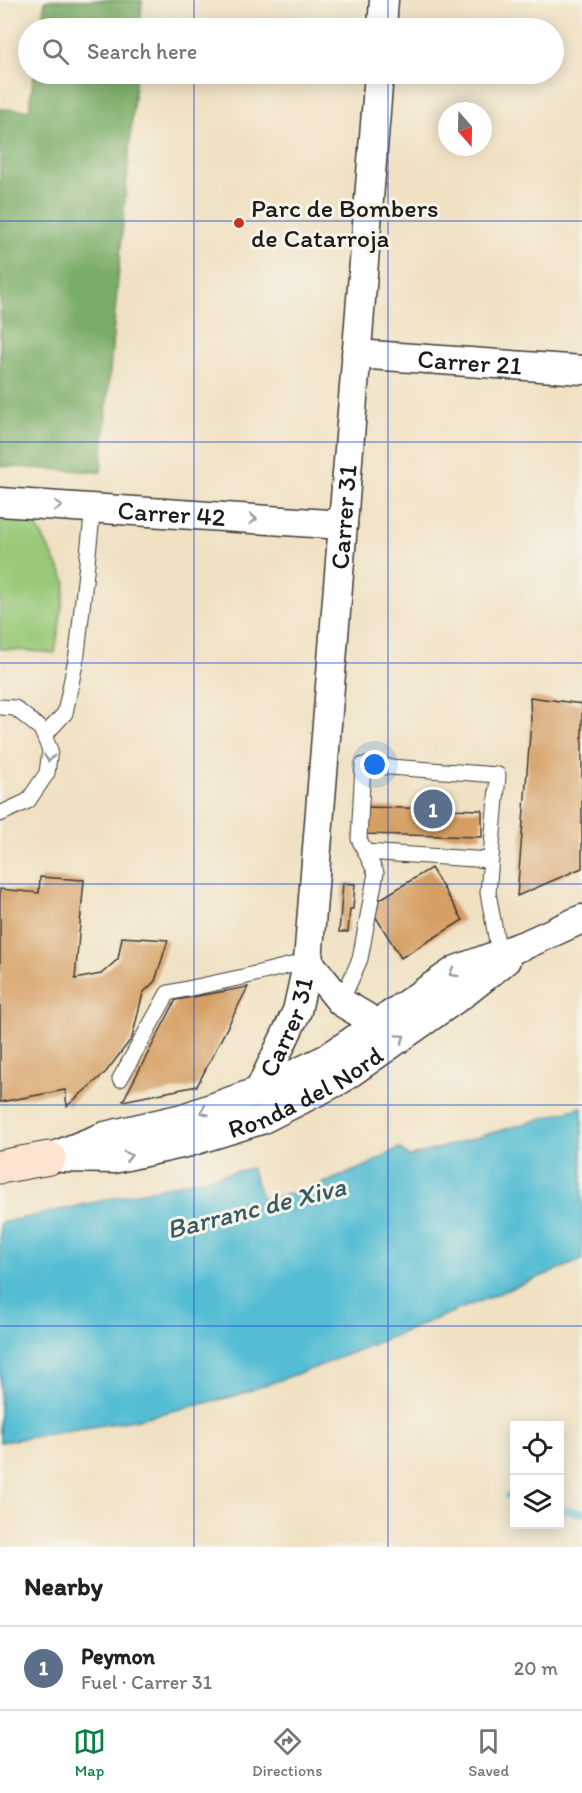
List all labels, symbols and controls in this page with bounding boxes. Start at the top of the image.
search box [18,18,564,84]
icon: search [39,35,72,68]
text: Search here [87,38,197,65]
north arrow [438,102,492,156]
place label: Parc de Bombers de Catarroja [251,192,439,254]
marker: Parc de Bombers de Catarroja [232,216,246,230]
street label: Carrer 21 [416,342,523,382]
street label: Carrer 31 [323,463,364,571]
street label: Carrer 42 [117,494,227,533]
one-way arrow [54,499,63,512]
one-way arrow [248,512,257,525]
your location [360,750,389,779]
one-way arrow [43,753,56,763]
pin: 1 [414,786,452,832]
one-way arrow [449,966,459,978]
street label: Carrer 31 [252,974,320,1082]
one-way arrow [394,1034,405,1045]
street label: Ronda del Nord [224,1039,389,1145]
one-way arrow [199,1103,210,1116]
one-way arrow [123,1150,133,1163]
water label: Barranc de Xiva [163,1169,349,1246]
map controls [510,1421,564,1529]
button: locate [510,1421,564,1475]
button: layers [510,1475,564,1529]
text: Nearby [24,1570,103,1602]
text: Peymon [81,1643,155,1670]
text: 1 [39,1656,48,1680]
text: 20 m [514,1656,558,1680]
text: Fuel · Carrer 31 [81,1670,212,1694]
tab: Map [73,1725,106,1780]
tab: Directions [252,1725,322,1780]
tab: Saved [468,1725,509,1780]

